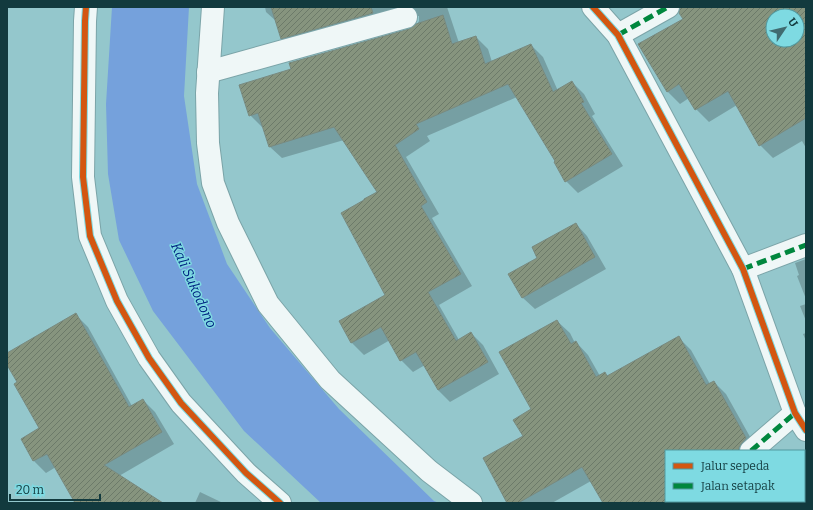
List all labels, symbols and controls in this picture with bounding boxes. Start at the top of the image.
north arrow [765,8,805,48]
text: U [785,15,800,30]
water label: Kali Sukodono [167,240,220,331]
legend [665,450,805,502]
text: Jalur sepeda [700,459,770,473]
scale bar [10,476,100,502]
text: Jalan setapak [700,479,775,493]
text: 20 m [16,483,45,497]

